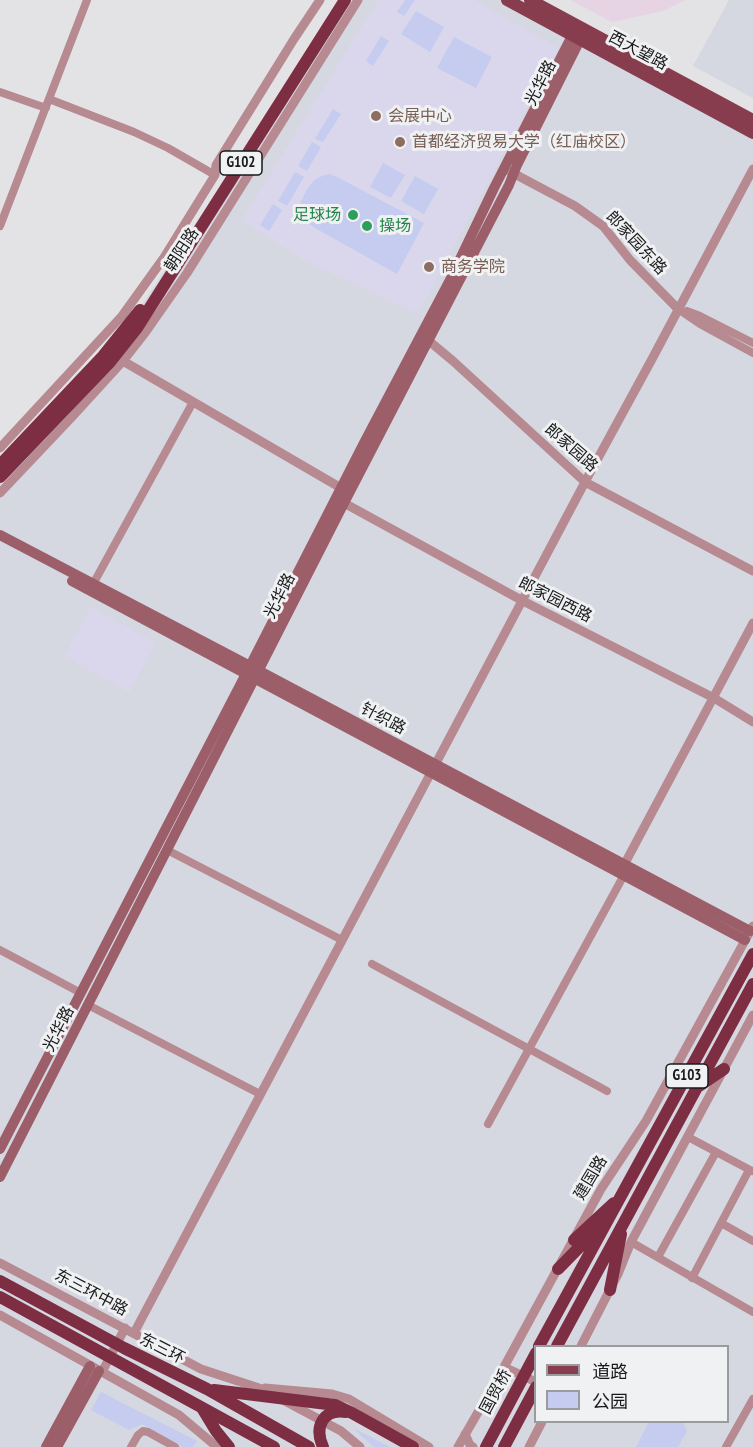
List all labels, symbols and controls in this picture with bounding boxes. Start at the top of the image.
street label: 西大望路 [605,28,671,74]
street label: 光华路 [522,57,560,109]
place label: 会展中心 [388,106,452,126]
marker: 会展中心 [369,109,383,123]
place label: 首都经济贸易大学（红庙校区） [412,132,636,152]
marker: 首都经济贸易大学（红庙校区） [393,135,407,149]
road number: G102 [220,151,262,175]
place label: 足球场 [293,205,341,225]
street label: 郎家园东路 [602,207,670,279]
marker: 足球场 [346,208,360,222]
place label: 操场 [379,216,411,236]
marker: 操场 [360,219,374,233]
street label: 朝阳路 [161,225,203,275]
place label: 商务学院 [441,257,505,277]
marker: 商务学院 [422,260,436,274]
street label: 郎家园路 [541,420,601,476]
street label: 光华路 [261,570,299,622]
street label: 郎家园西路 [515,573,595,627]
street label: 针织路 [357,699,409,739]
street label: 光华路 [40,1003,78,1055]
road number: G103 [666,1064,708,1088]
street label: 建国路 [570,1152,612,1204]
street label: 东三环中路 [51,1266,131,1320]
street label: 东三环 [136,1330,188,1368]
legend [534,1345,729,1423]
text: 道路 [592,1360,628,1383]
street label: 国贸桥 [476,1366,516,1418]
text: 公园 [592,1390,628,1413]

